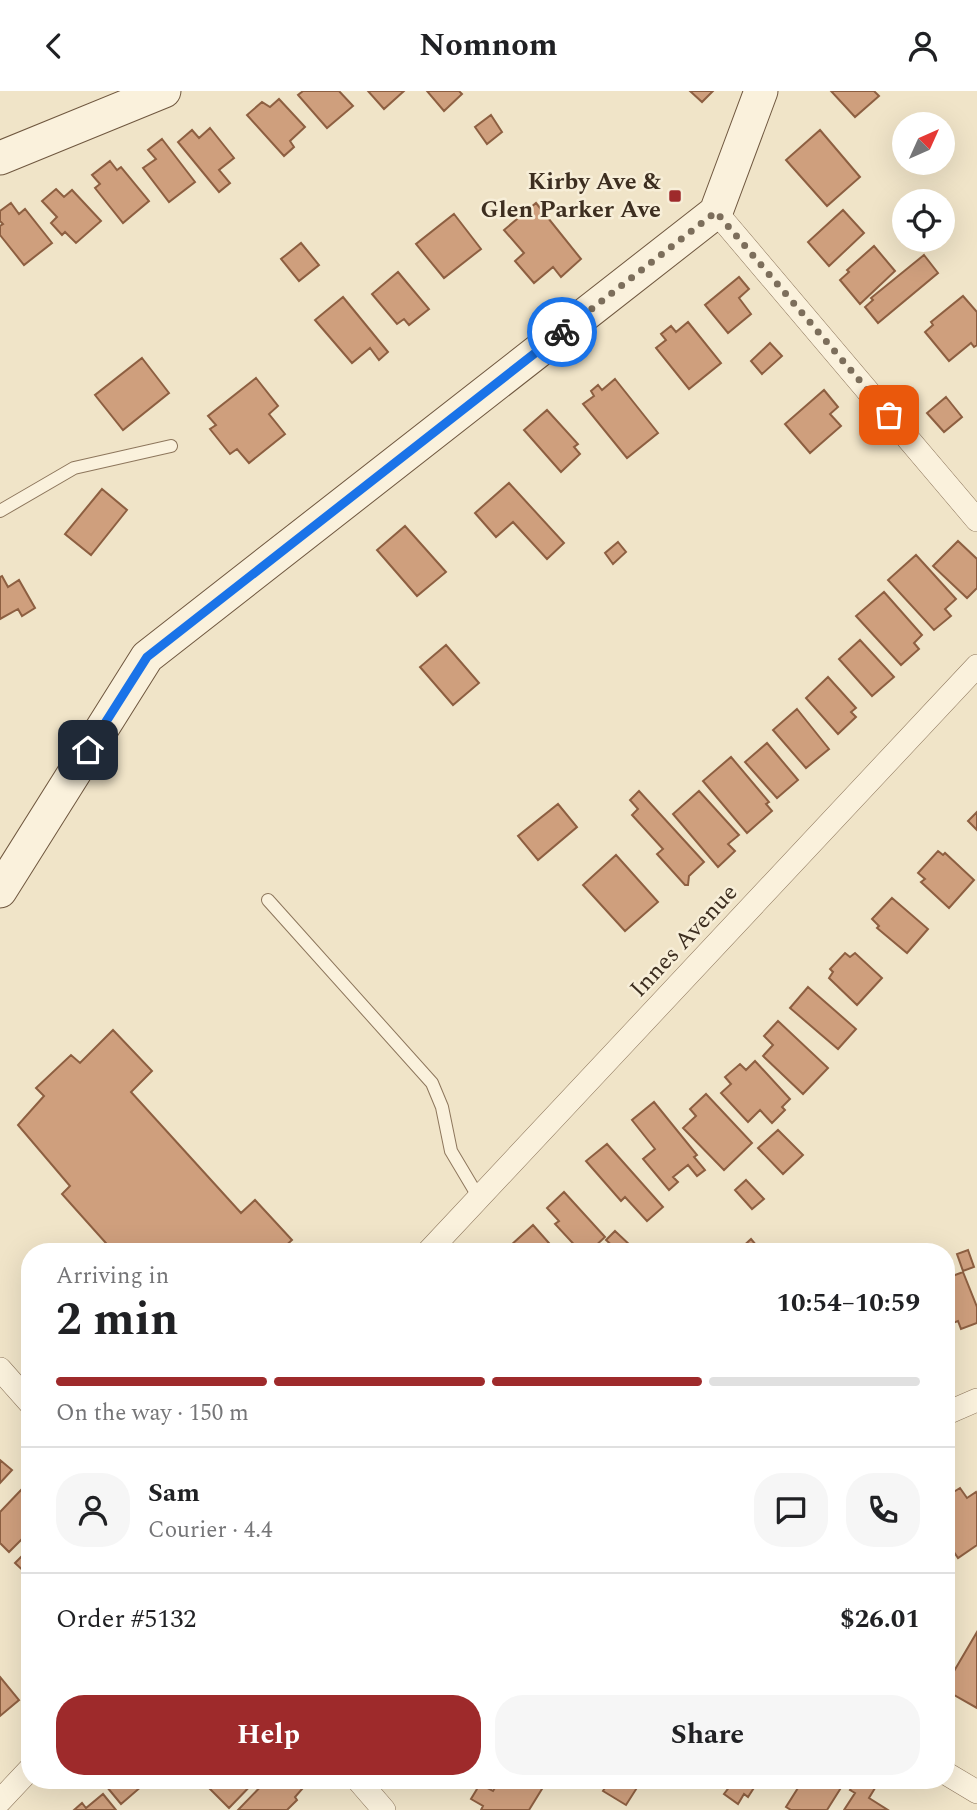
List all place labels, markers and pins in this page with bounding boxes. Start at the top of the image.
place label: Kirby Ave & Glen Parker Ave [481,164,662,228]
marker: Kirby Ave & Glen Parker Ave [667,188,683,204]
pin [859,385,919,445]
pin [58,720,118,780]

